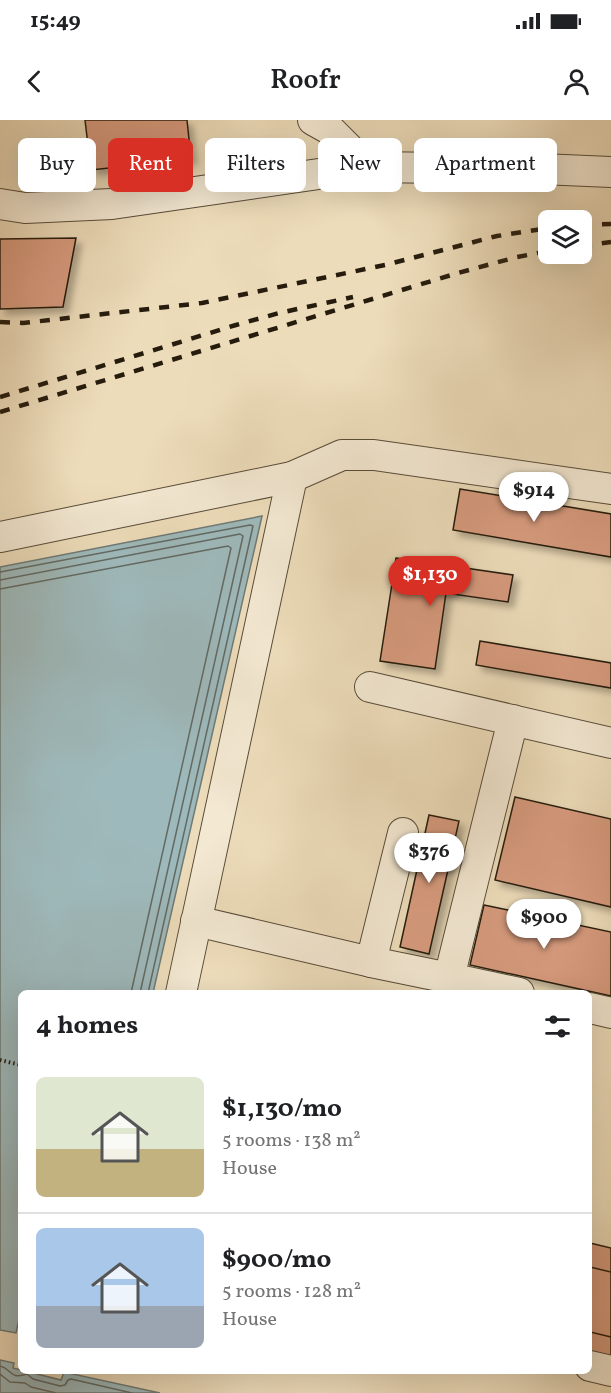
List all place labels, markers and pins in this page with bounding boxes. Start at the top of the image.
pin: $914 [498,472,570,523]
pin: $1,130 [381,556,479,607]
pin: $376 [393,833,465,884]
pin: $900 [508,899,580,950]

